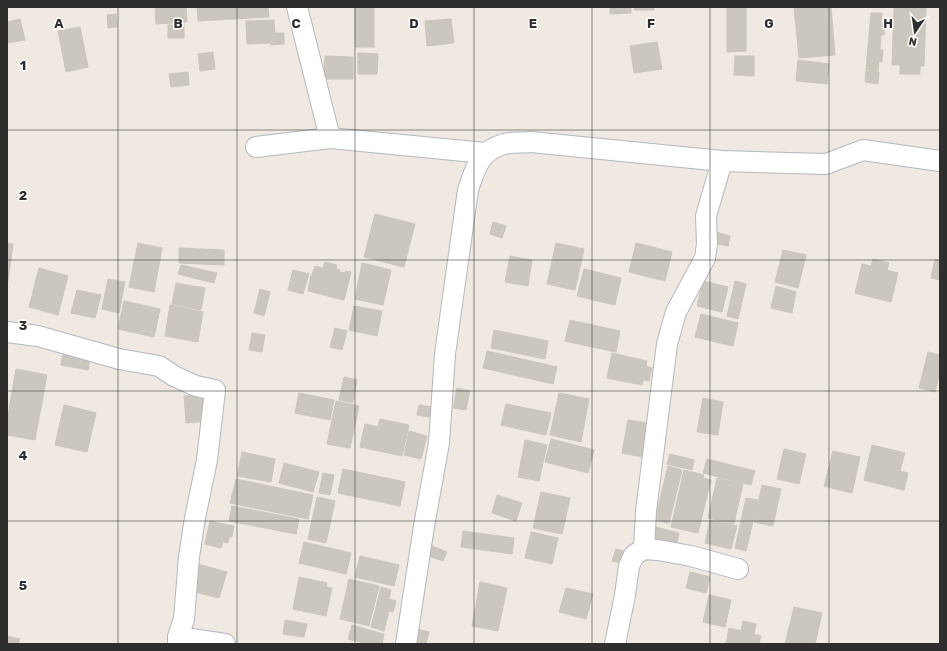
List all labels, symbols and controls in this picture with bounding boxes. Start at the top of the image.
north arrow [895,12,935,52]
text: A [54,16,64,31]
text: B [173,16,183,31]
text: C [291,16,301,31]
text: D [409,16,419,31]
text: E [529,16,537,31]
text: F [647,16,655,31]
text: G [764,16,774,31]
text: H [883,16,893,31]
text: N [907,34,918,48]
text: 1 [20,58,26,73]
text: 2 [19,188,27,203]
text: 3 [19,318,28,333]
text: 4 [19,448,28,463]
text: 5 [19,578,27,593]

